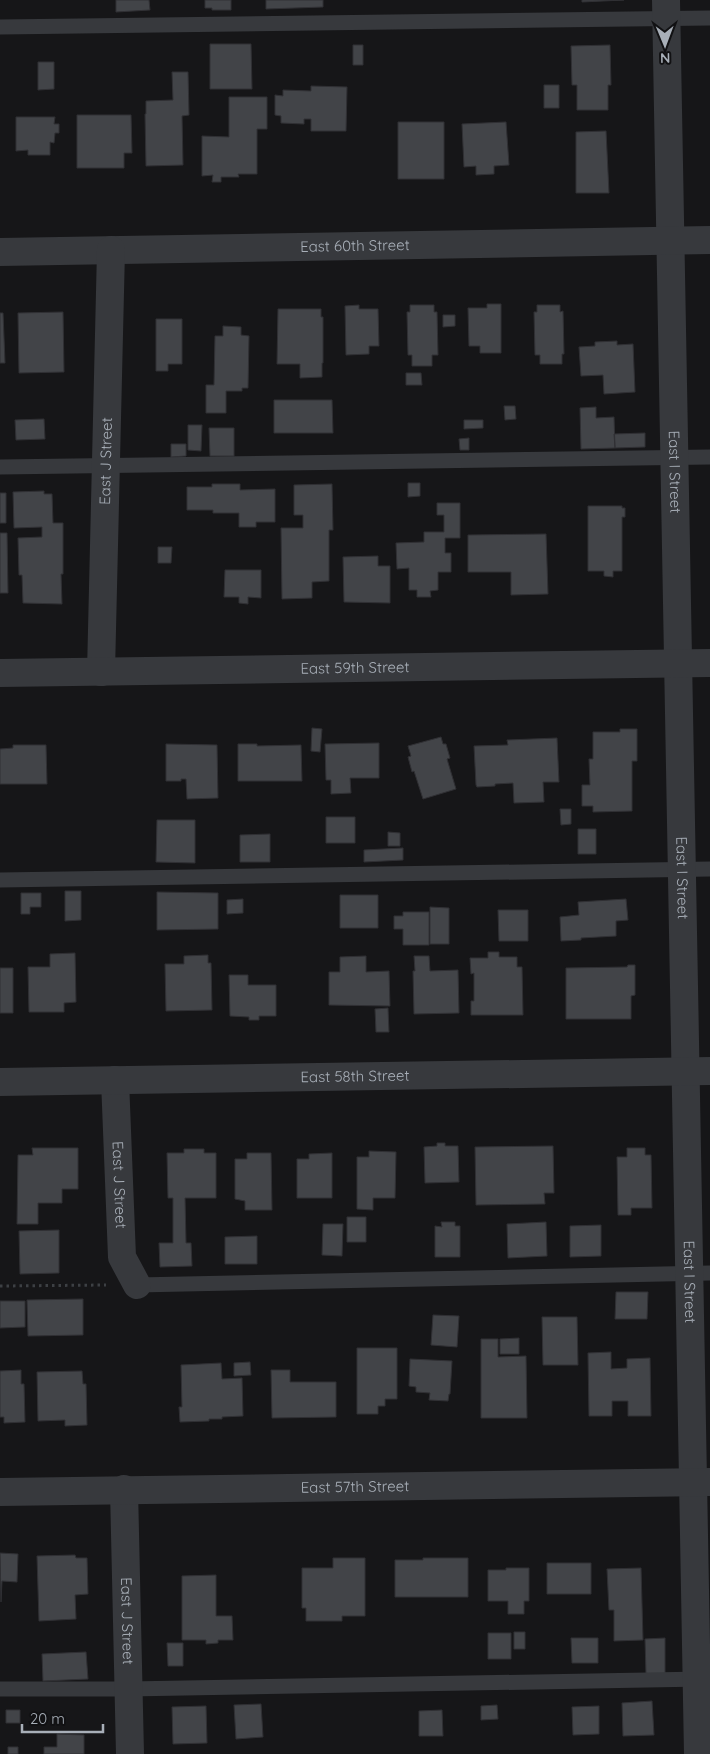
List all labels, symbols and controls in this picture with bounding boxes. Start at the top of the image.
north arrow [640,20,690,70]
text: N [660,49,671,67]
street label: East 60th Street [300,235,410,256]
street label: East J Street [95,417,116,505]
street label: East I Street [665,430,685,513]
street label: East 59th Street [300,657,410,678]
street label: East I Street [672,836,693,919]
street label: East 58th Street [300,1066,410,1086]
street label: East J Street [108,1141,131,1229]
street label: East I Street [680,1240,700,1323]
street label: East 57th Street [301,1476,409,1497]
street label: East J Street [117,1577,138,1665]
scale bar [22,1702,104,1734]
text: 20 m [30,1709,65,1728]

